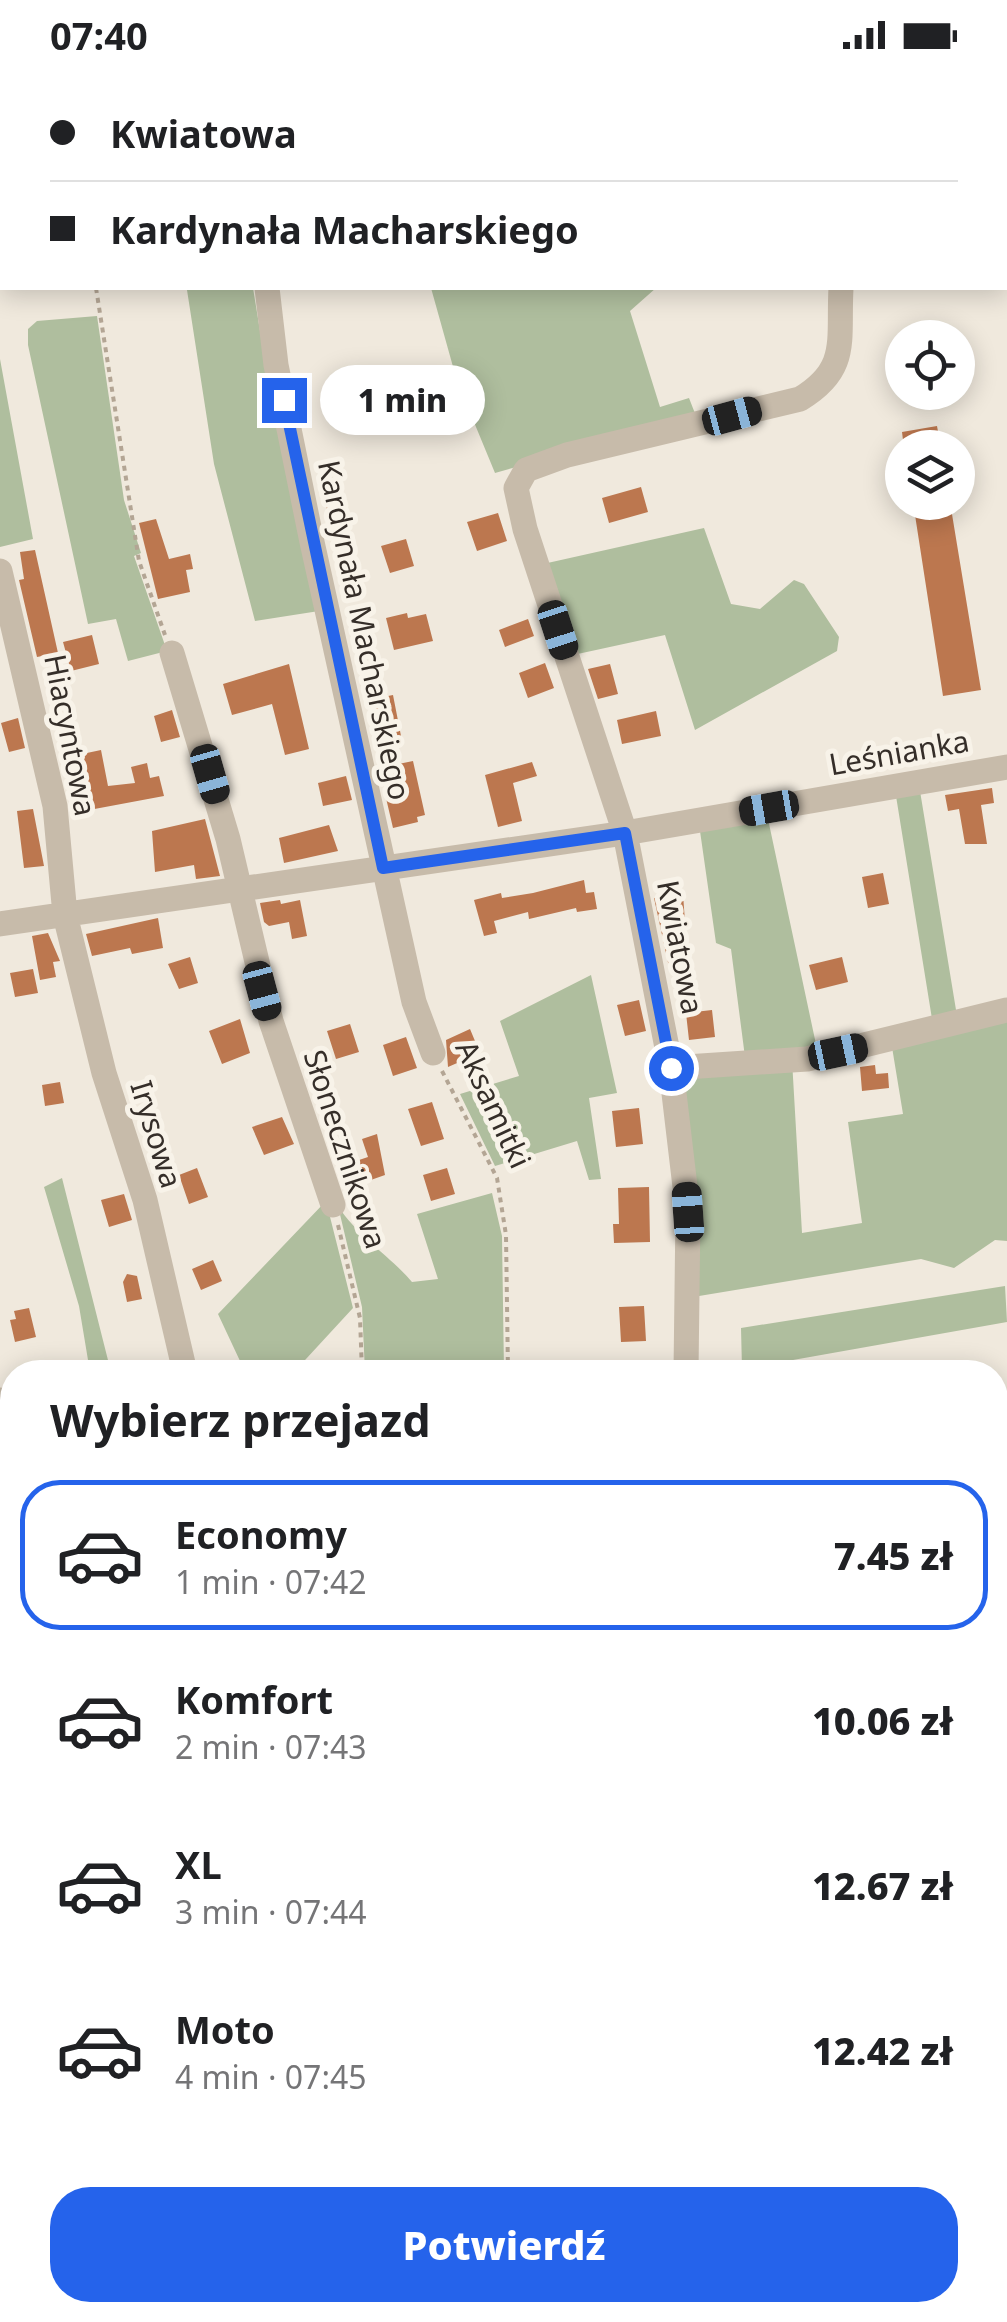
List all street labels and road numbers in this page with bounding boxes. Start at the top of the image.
street label: Kardynała Macharskiego [309,456,421,804]
street label: Hiacyntowa [35,651,107,819]
street label: Leśnianka [826,720,972,784]
street label: Kwiatowa [648,877,714,1017]
street label: Aksamitki [447,1033,541,1175]
street label: Słonecznikowa [295,1044,397,1254]
street label: Irysowa [121,1075,193,1193]

